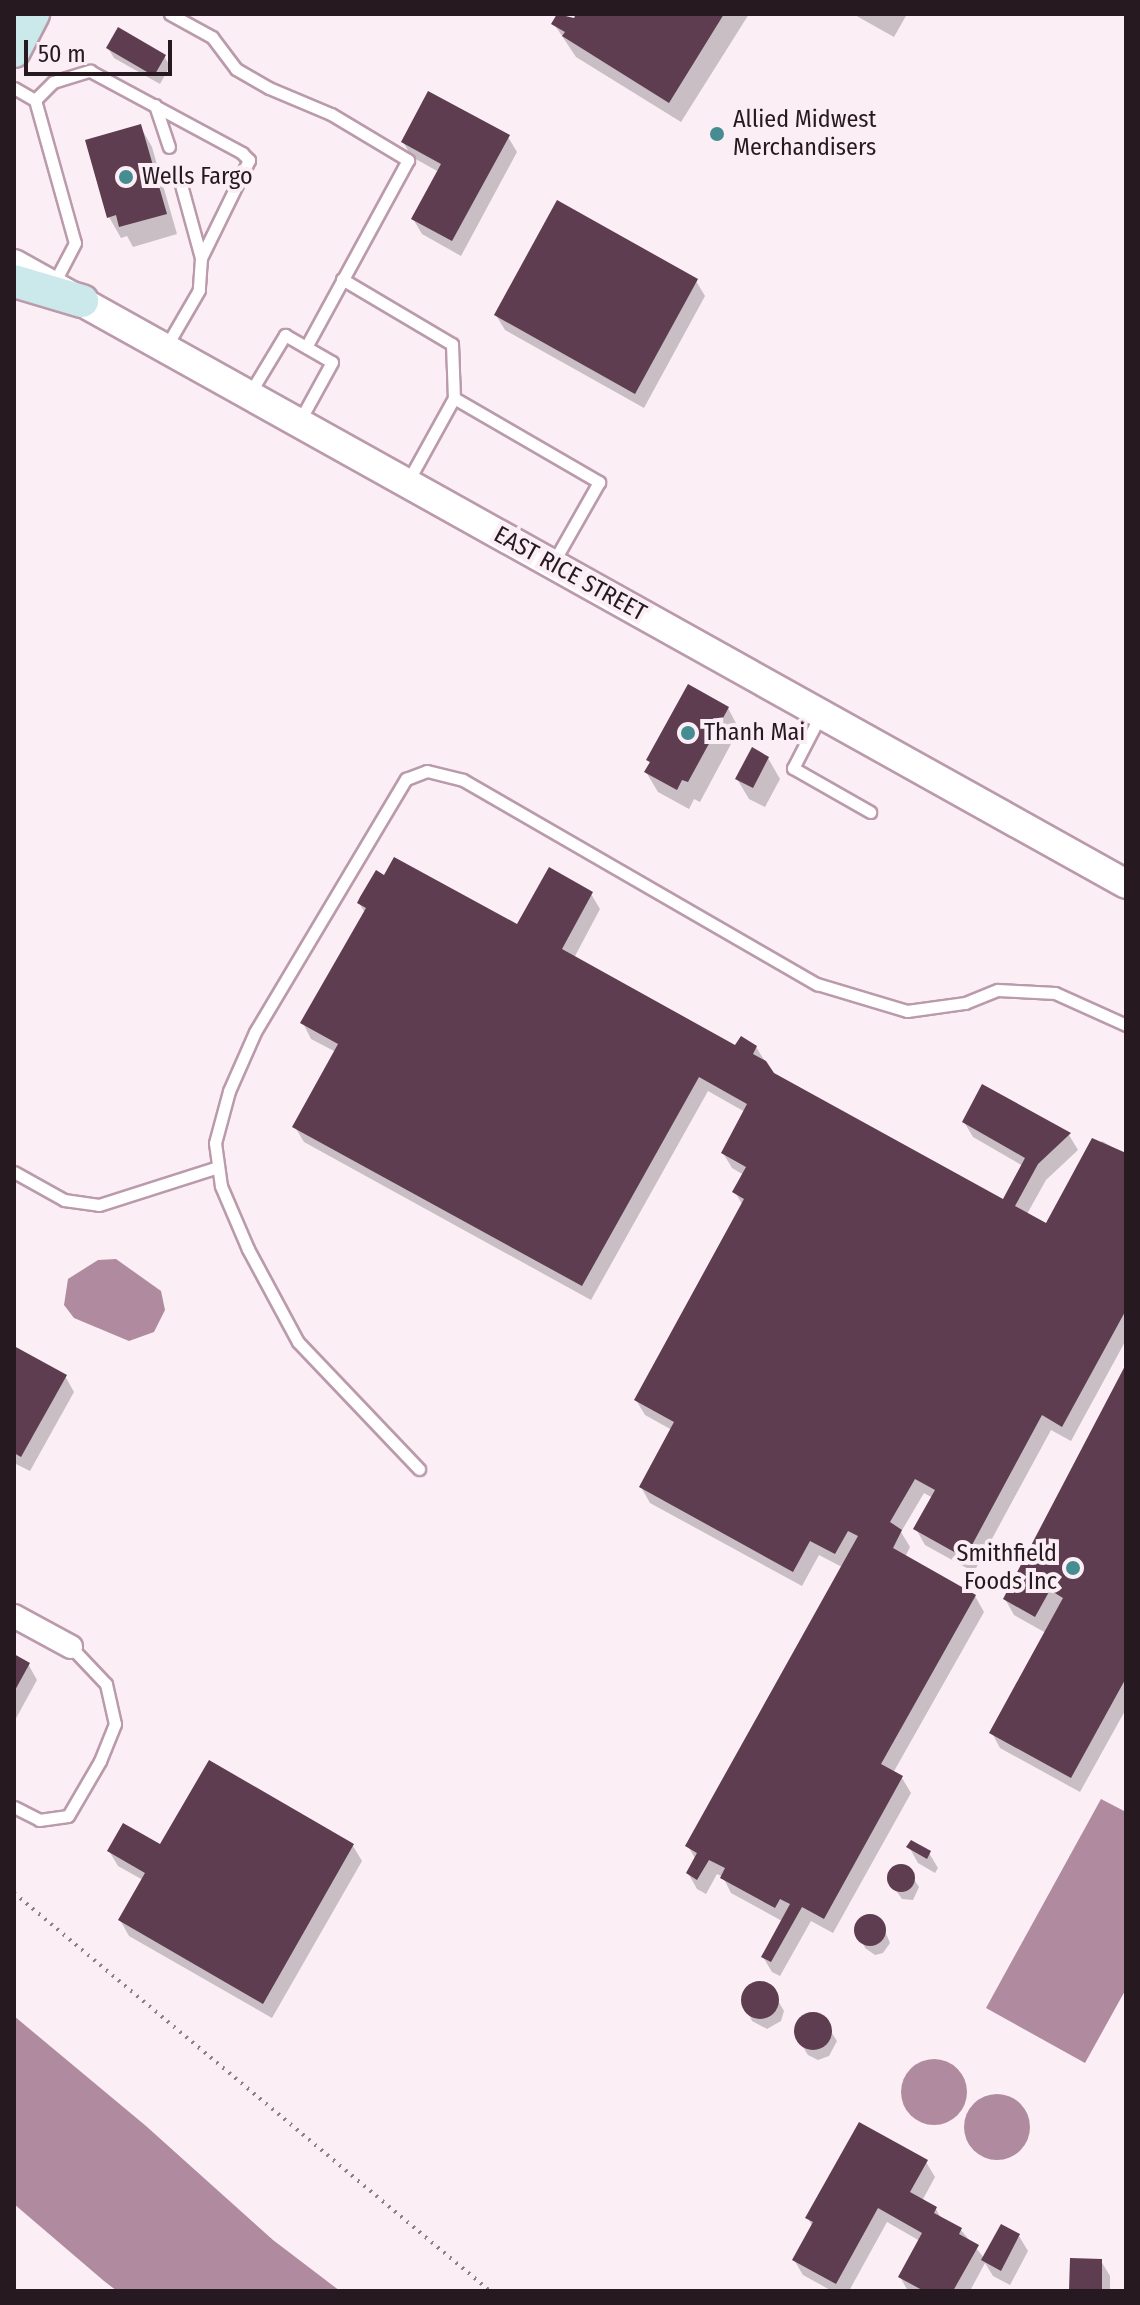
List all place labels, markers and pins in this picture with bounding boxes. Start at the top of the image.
place label: Allied Midwest Merchandisers [733,106,876,162]
marker: Allied Midwest Merchandisers [708,125,726,143]
place label: Wells Fargo [142,163,253,191]
marker: Wells Fargo [117,168,135,186]
place label: Thanh Mai [704,719,805,747]
marker: Thanh Mai [679,724,697,742]
place label: Smithfield Foods Inc [957,1540,1057,1596]
marker: Smithfield Foods Inc [1064,1559,1082,1577]

